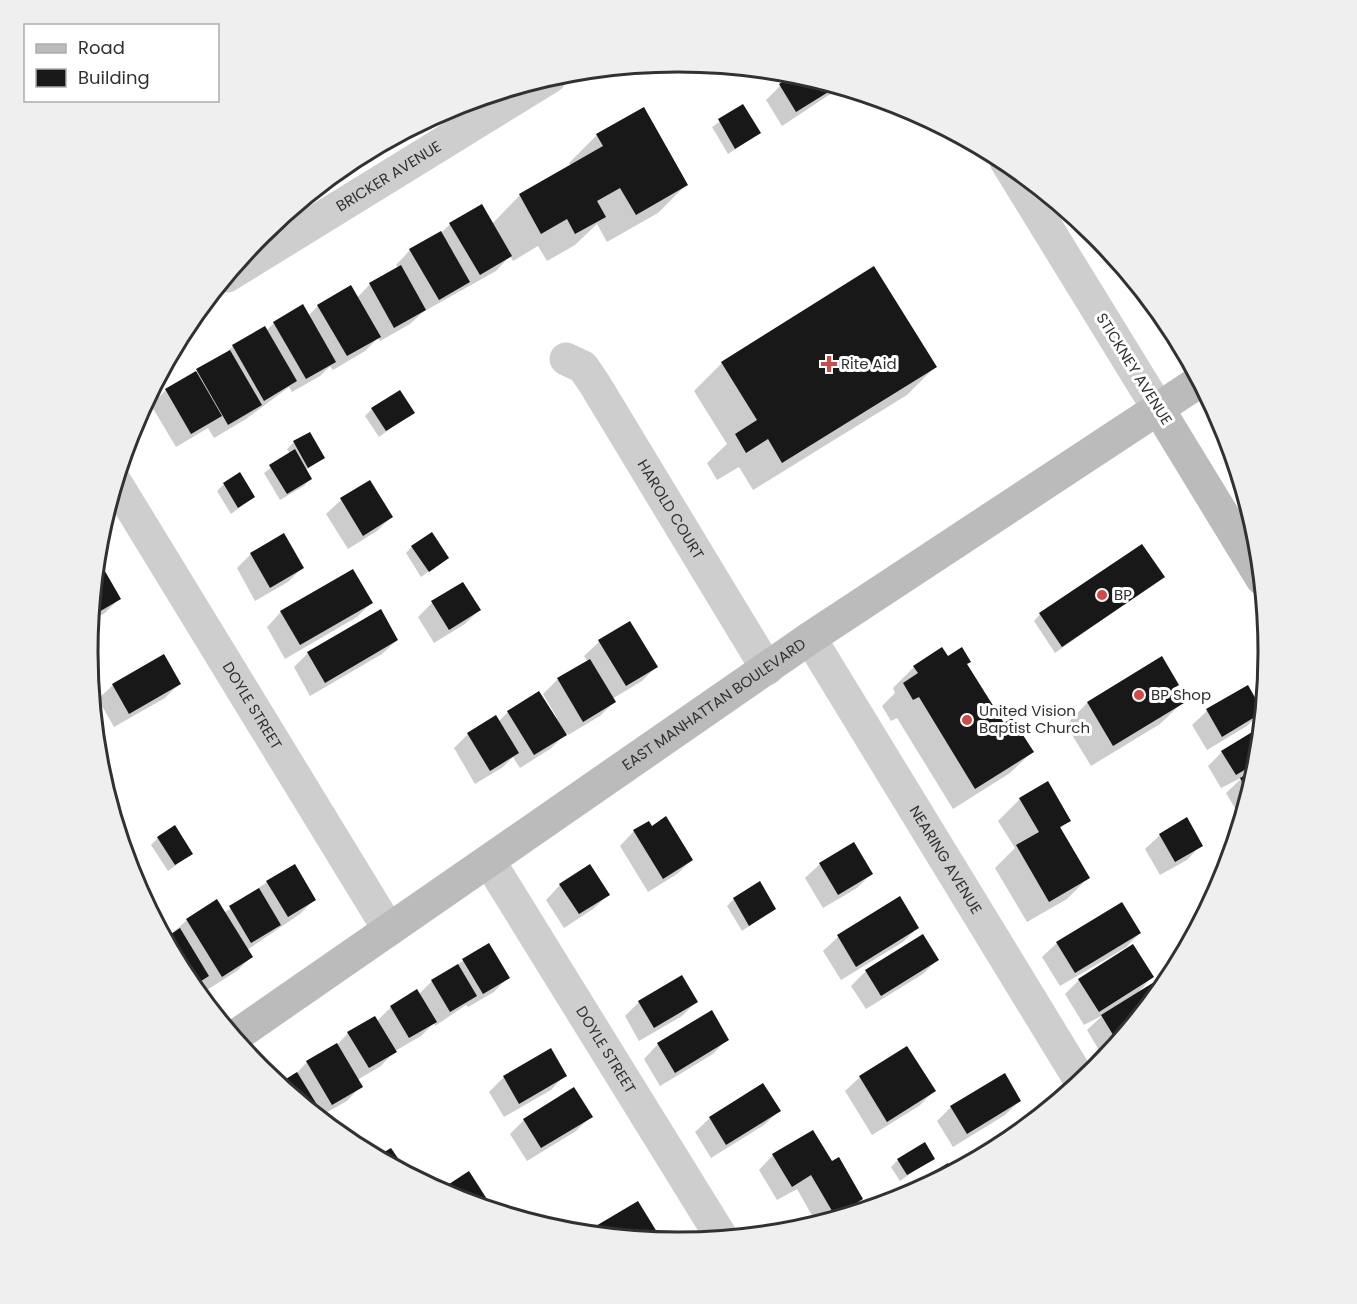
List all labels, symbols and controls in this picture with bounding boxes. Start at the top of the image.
legend [24,24,219,102]
text: Road [78,35,125,60]
text: Building [78,65,150,90]
street label: BRICKER AVENUE [332,136,445,216]
street label: STICKNEY AVENUE [1091,309,1177,429]
place label: Rite Aid [841,353,897,374]
marker: Rite Aid [822,357,836,371]
street label: HAROLD COURT [633,455,709,563]
place label: BP [1114,584,1132,605]
marker: BP [1095,588,1109,602]
street label: EAST MANHATTAN BOULEVARD [618,633,810,775]
street label: DOYLE STREET [218,658,287,753]
place label: BP Shop [1151,684,1211,705]
marker: BP Shop [1132,688,1146,702]
place label: United Vision Baptist Church [979,700,1090,738]
marker: United Vision Baptist Church [960,713,974,727]
street label: NEARING AVENUE [905,801,987,918]
street label: DOYLE STREET [571,1002,641,1097]

